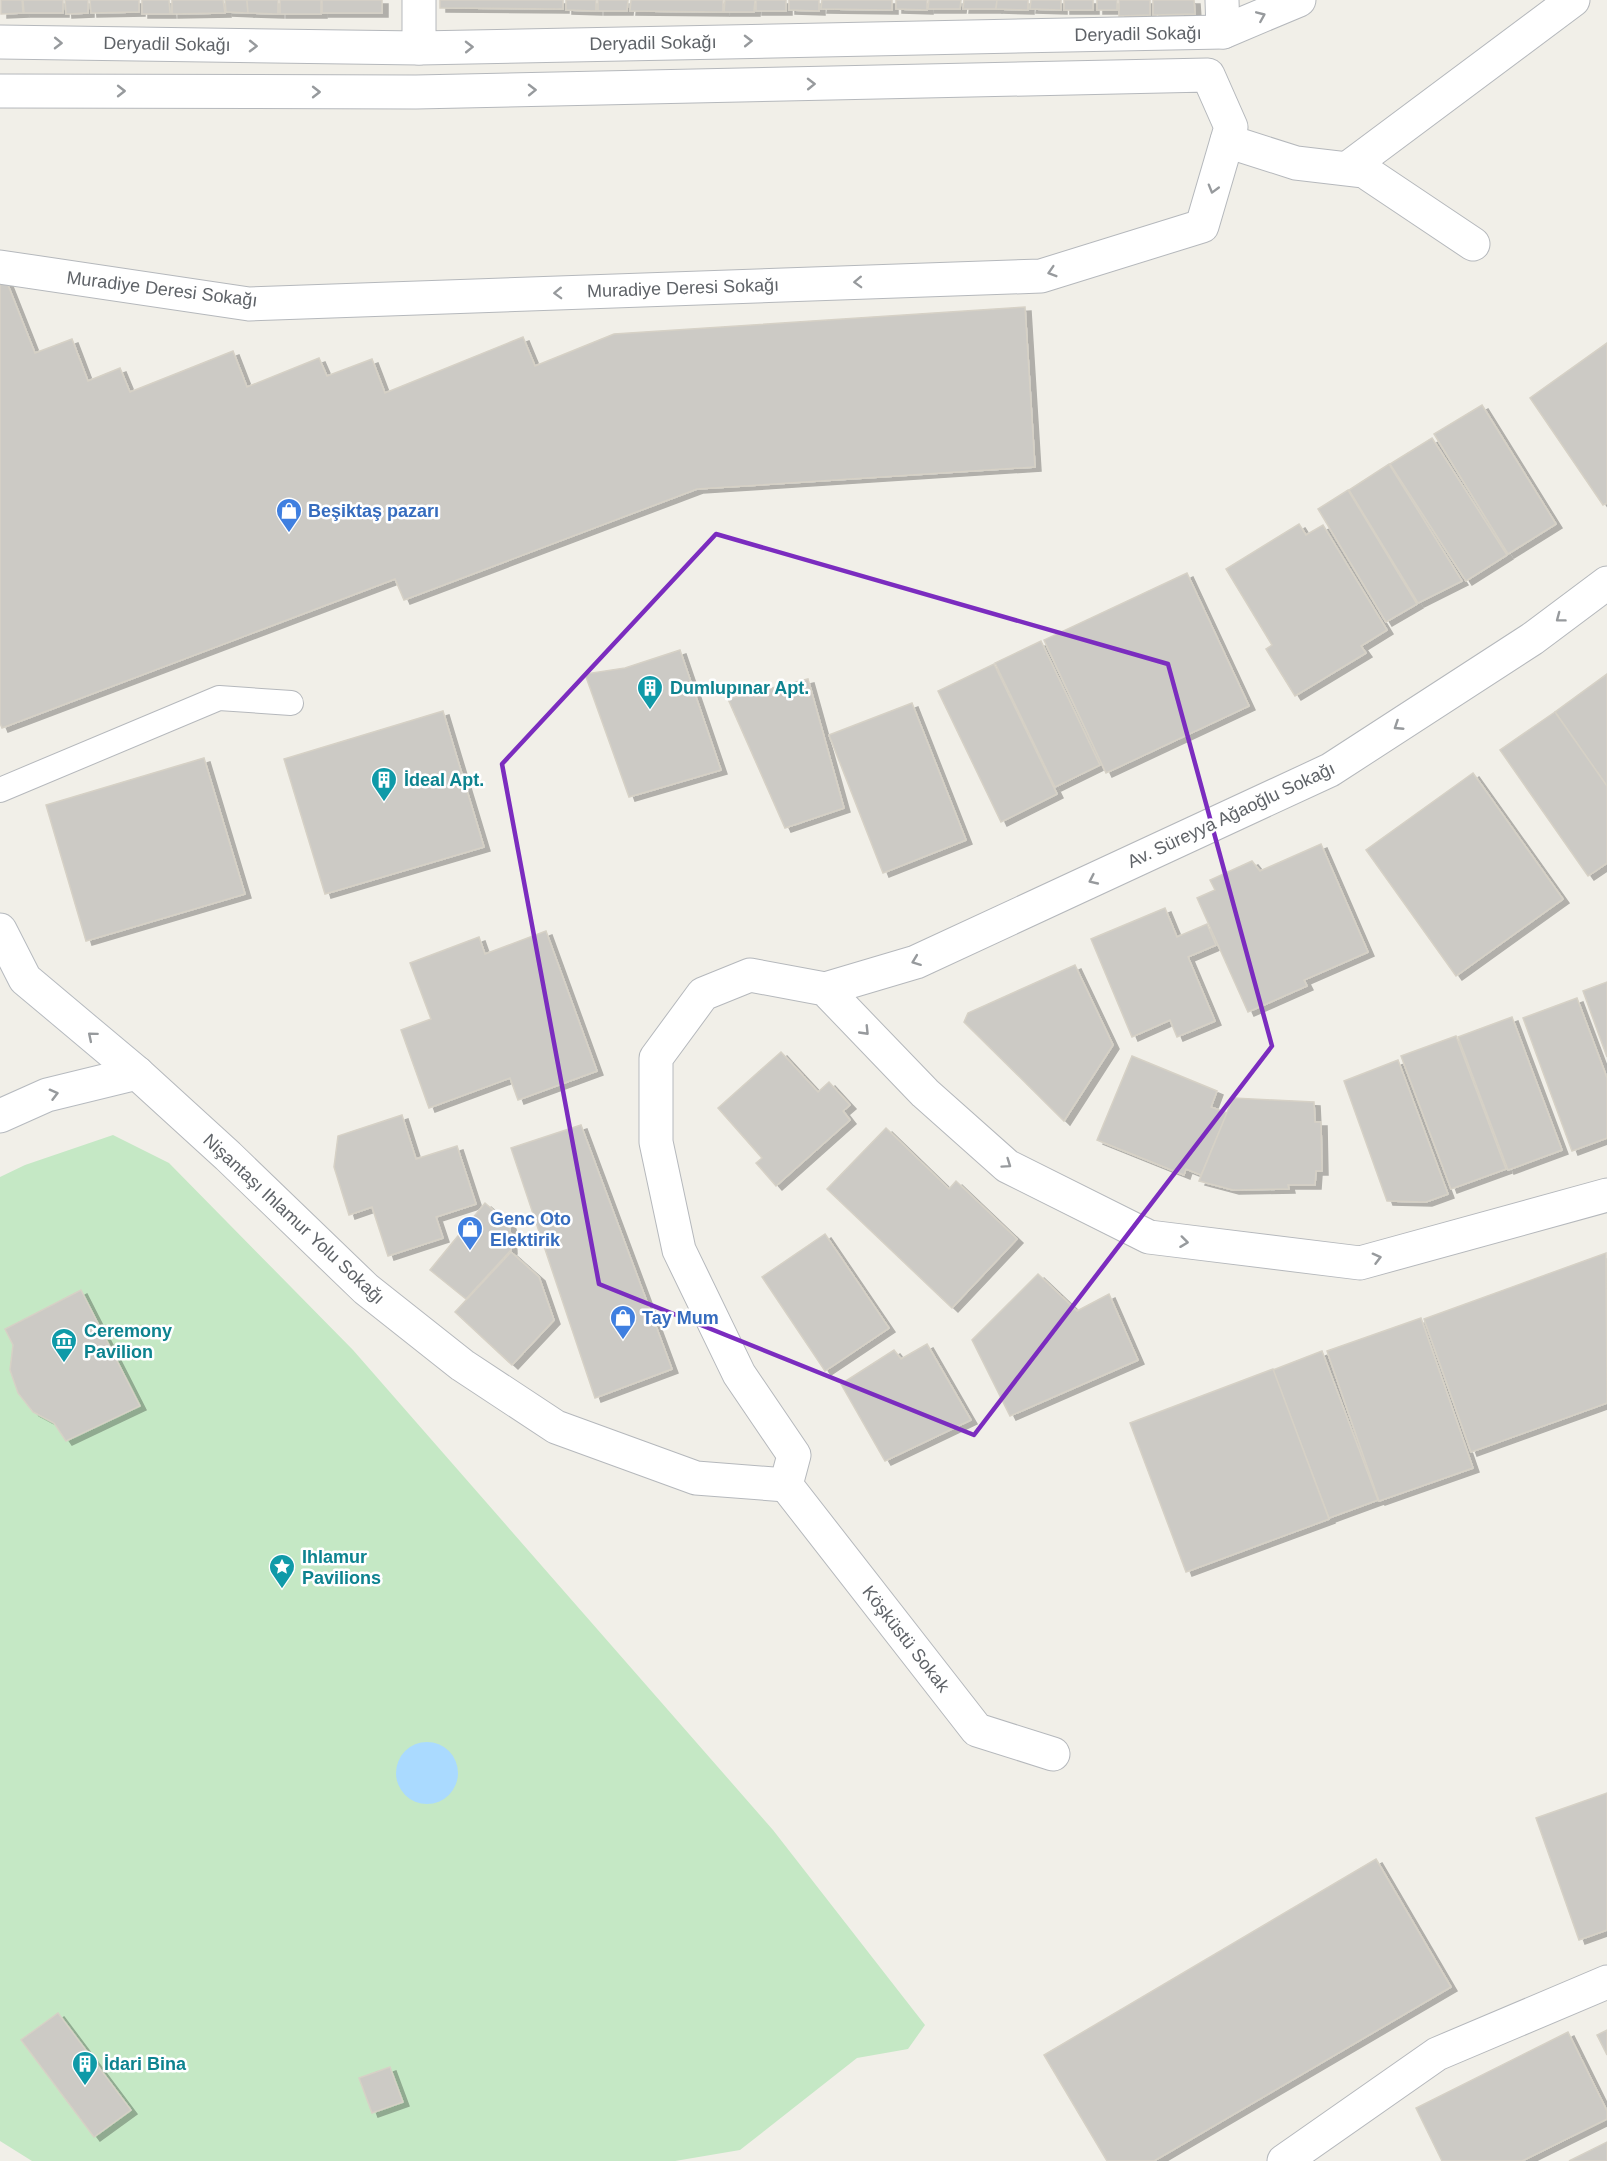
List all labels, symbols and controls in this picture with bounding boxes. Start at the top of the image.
one-way arrow [1255,11,1266,23]
street label: Deryadil Sokağı [1074,23,1202,45]
street label: Deryadil Sokağı [589,32,717,54]
street label: Deryadil Sokağı [103,33,231,55]
one-way arrow [744,35,753,48]
one-way arrow [54,37,63,49]
one-way arrow [249,39,258,52]
one-way arrow [465,41,474,53]
one-way arrow [807,78,816,90]
one-way arrow [528,83,537,96]
one-way arrow [117,85,126,97]
one-way arrow [312,86,321,98]
one-way arrow [1208,183,1220,194]
one-way arrow [1047,265,1058,278]
street label: Muradiye Deresi Sokağı [65,267,259,311]
street label: Muradiye Deresi Sokağı [587,275,779,301]
one-way arrow [853,276,862,289]
one-way arrow [553,286,562,299]
shop icon: Beşiktaş pazarı [274,496,304,534]
place label: Beşiktaş pazarı [308,501,439,521]
one-way arrow [1556,611,1567,622]
building icon: Dumlupınar Apt. [635,673,665,711]
place label: Dumlupınar Apt. [670,678,809,698]
one-way arrow [1394,719,1405,730]
street label: Av. Süreyya Ağaoğlu Sokağı [1124,758,1338,872]
building icon: İdeal Apt. [369,765,399,803]
place label: İdeal Apt. [404,770,484,790]
one-way arrow [1088,872,1099,884]
one-way arrow [911,954,922,966]
one-way arrow [858,1024,869,1035]
one-way arrow [88,1032,99,1043]
one-way arrow [49,1088,59,1101]
street label: Nişantaşı Ihlamur Yolu Sokağı [199,1130,389,1308]
one-way arrow [1001,1157,1012,1168]
place label: Genc Oto Elektirik [490,1209,571,1250]
shop icon: Genc Oto Elektirik [455,1214,485,1252]
one-way arrow [1180,1235,1189,1248]
one-way arrow [1371,1253,1382,1265]
shop icon: Tay Mum [608,1303,638,1341]
place label: Tay Mum [642,1308,719,1328]
place label: Ceremony Pavilion [84,1321,172,1362]
museum icon: Ceremony Pavilion [49,1326,79,1364]
place label: Ihlamur Pavilions [302,1547,381,1588]
place icon: Ihlamur Pavilions [267,1552,297,1590]
street label: Köşküstü Sokak [858,1582,954,1697]
building icon: İdari Bina [70,2049,100,2087]
place label: İdari Bina [104,2054,187,2074]

